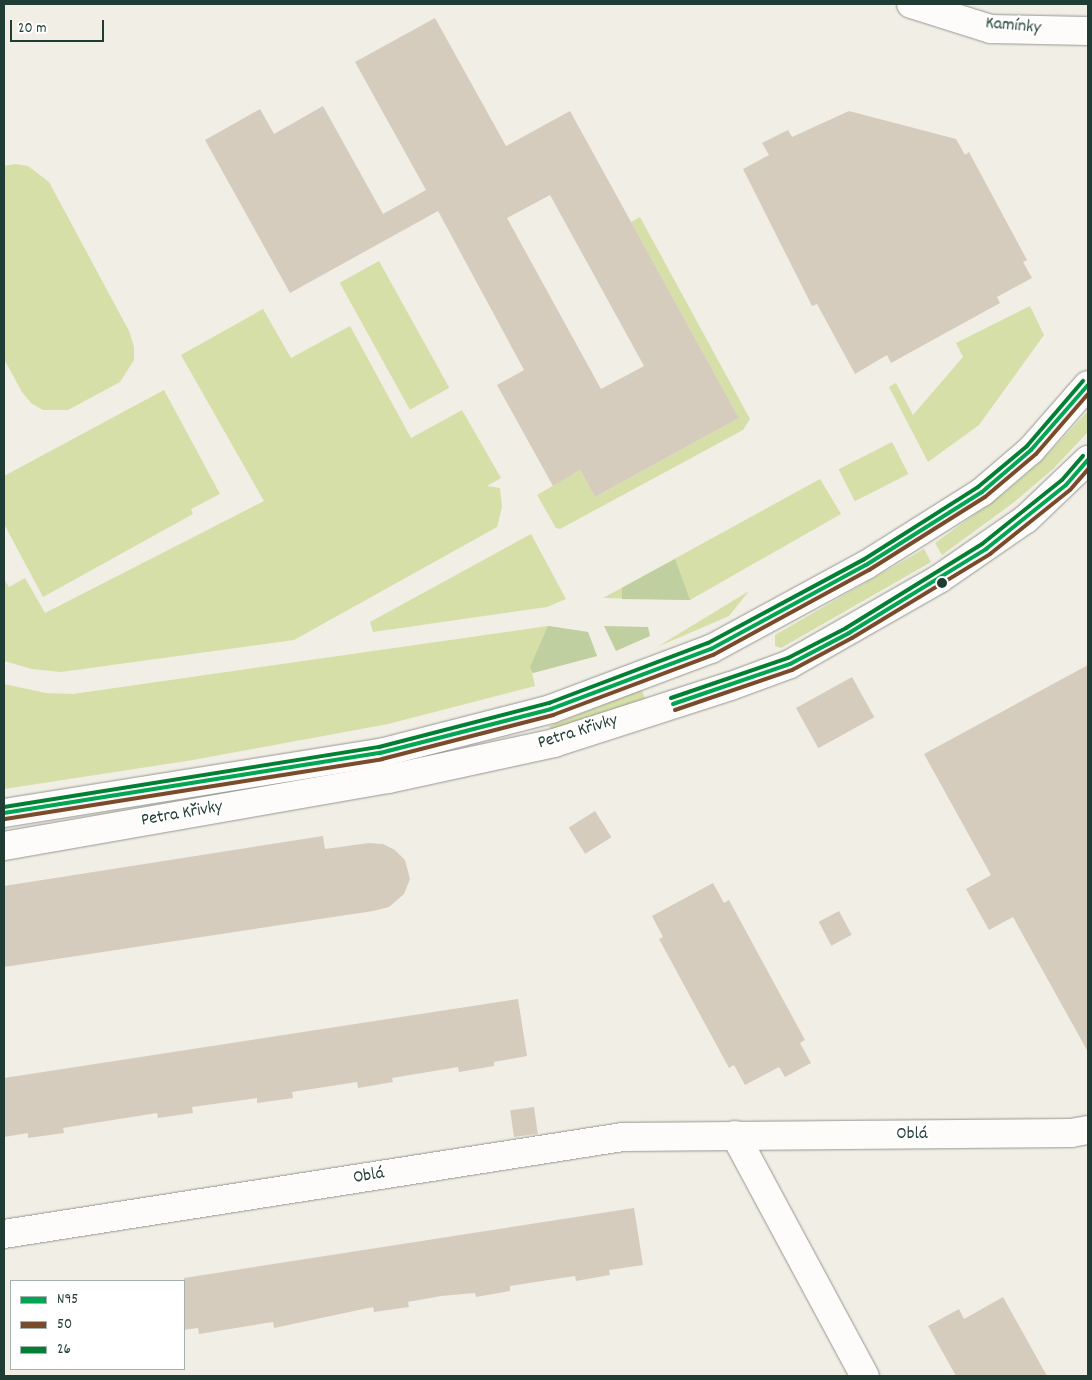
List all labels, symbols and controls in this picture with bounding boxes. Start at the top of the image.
scale bar [12,10,106,42]
street label: Kamínky [984,14,1042,40]
text: 20 m [18,18,46,40]
unlabelled marker [937,578,947,588]
street label: Petra Křivky [535,711,621,755]
street label: Petra Křivky [140,797,224,833]
street label: Oblá [896,1124,928,1146]
street label: Oblá [352,1164,386,1190]
legend [10,1280,185,1370]
text: N95 [57,1289,78,1311]
text: 50 [57,1314,72,1336]
text: 26 [57,1339,71,1361]

